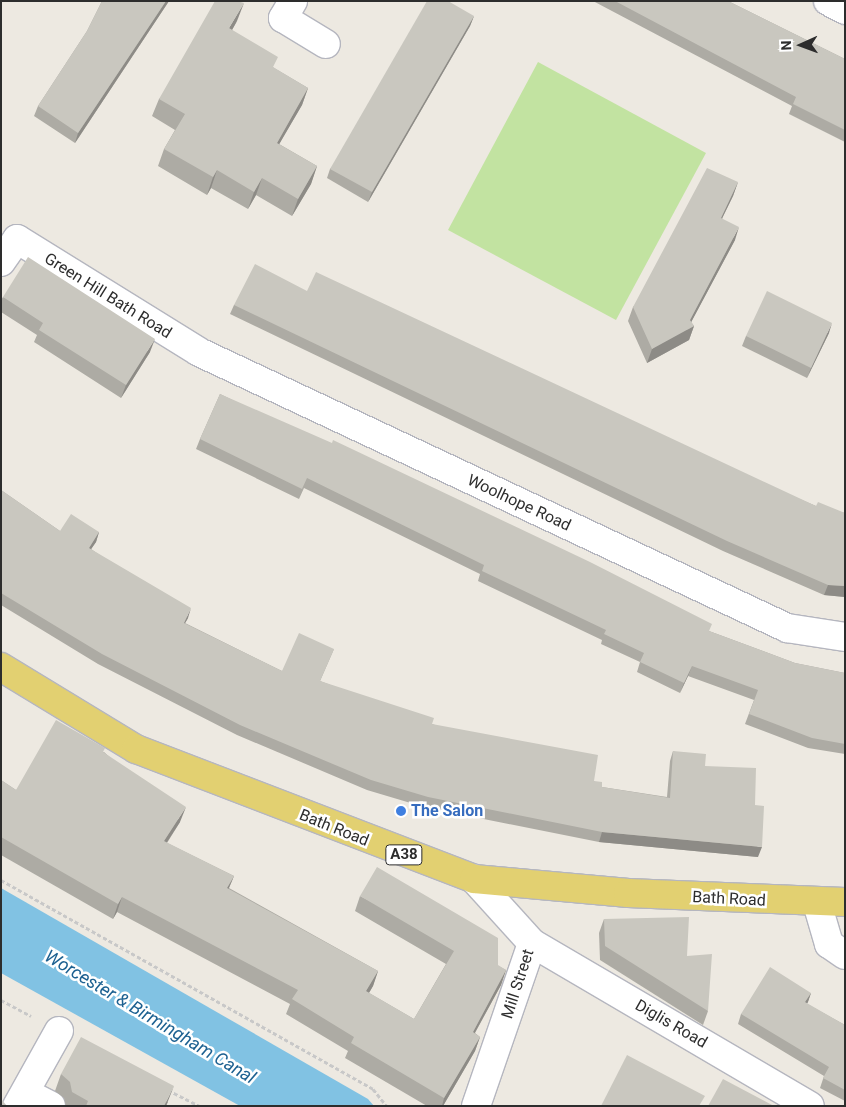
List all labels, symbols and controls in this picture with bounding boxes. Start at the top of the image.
north arrow [776,20,826,70]
text: N [778,40,794,51]
street label: Green Hill Bath Road [41,249,175,343]
street label: Woolhope Road [464,471,574,535]
place label: The Salon [411,801,483,821]
street label: Bath Road [296,805,372,851]
marker: The Salon [395,805,407,817]
road number: A38 [385,842,423,868]
street label: Bath Road [692,887,766,911]
water label: Worcester & Birmingham Canal [41,945,259,1089]
street label: Mill Street [498,947,538,1021]
street label: Diglis Road [632,996,710,1052]

